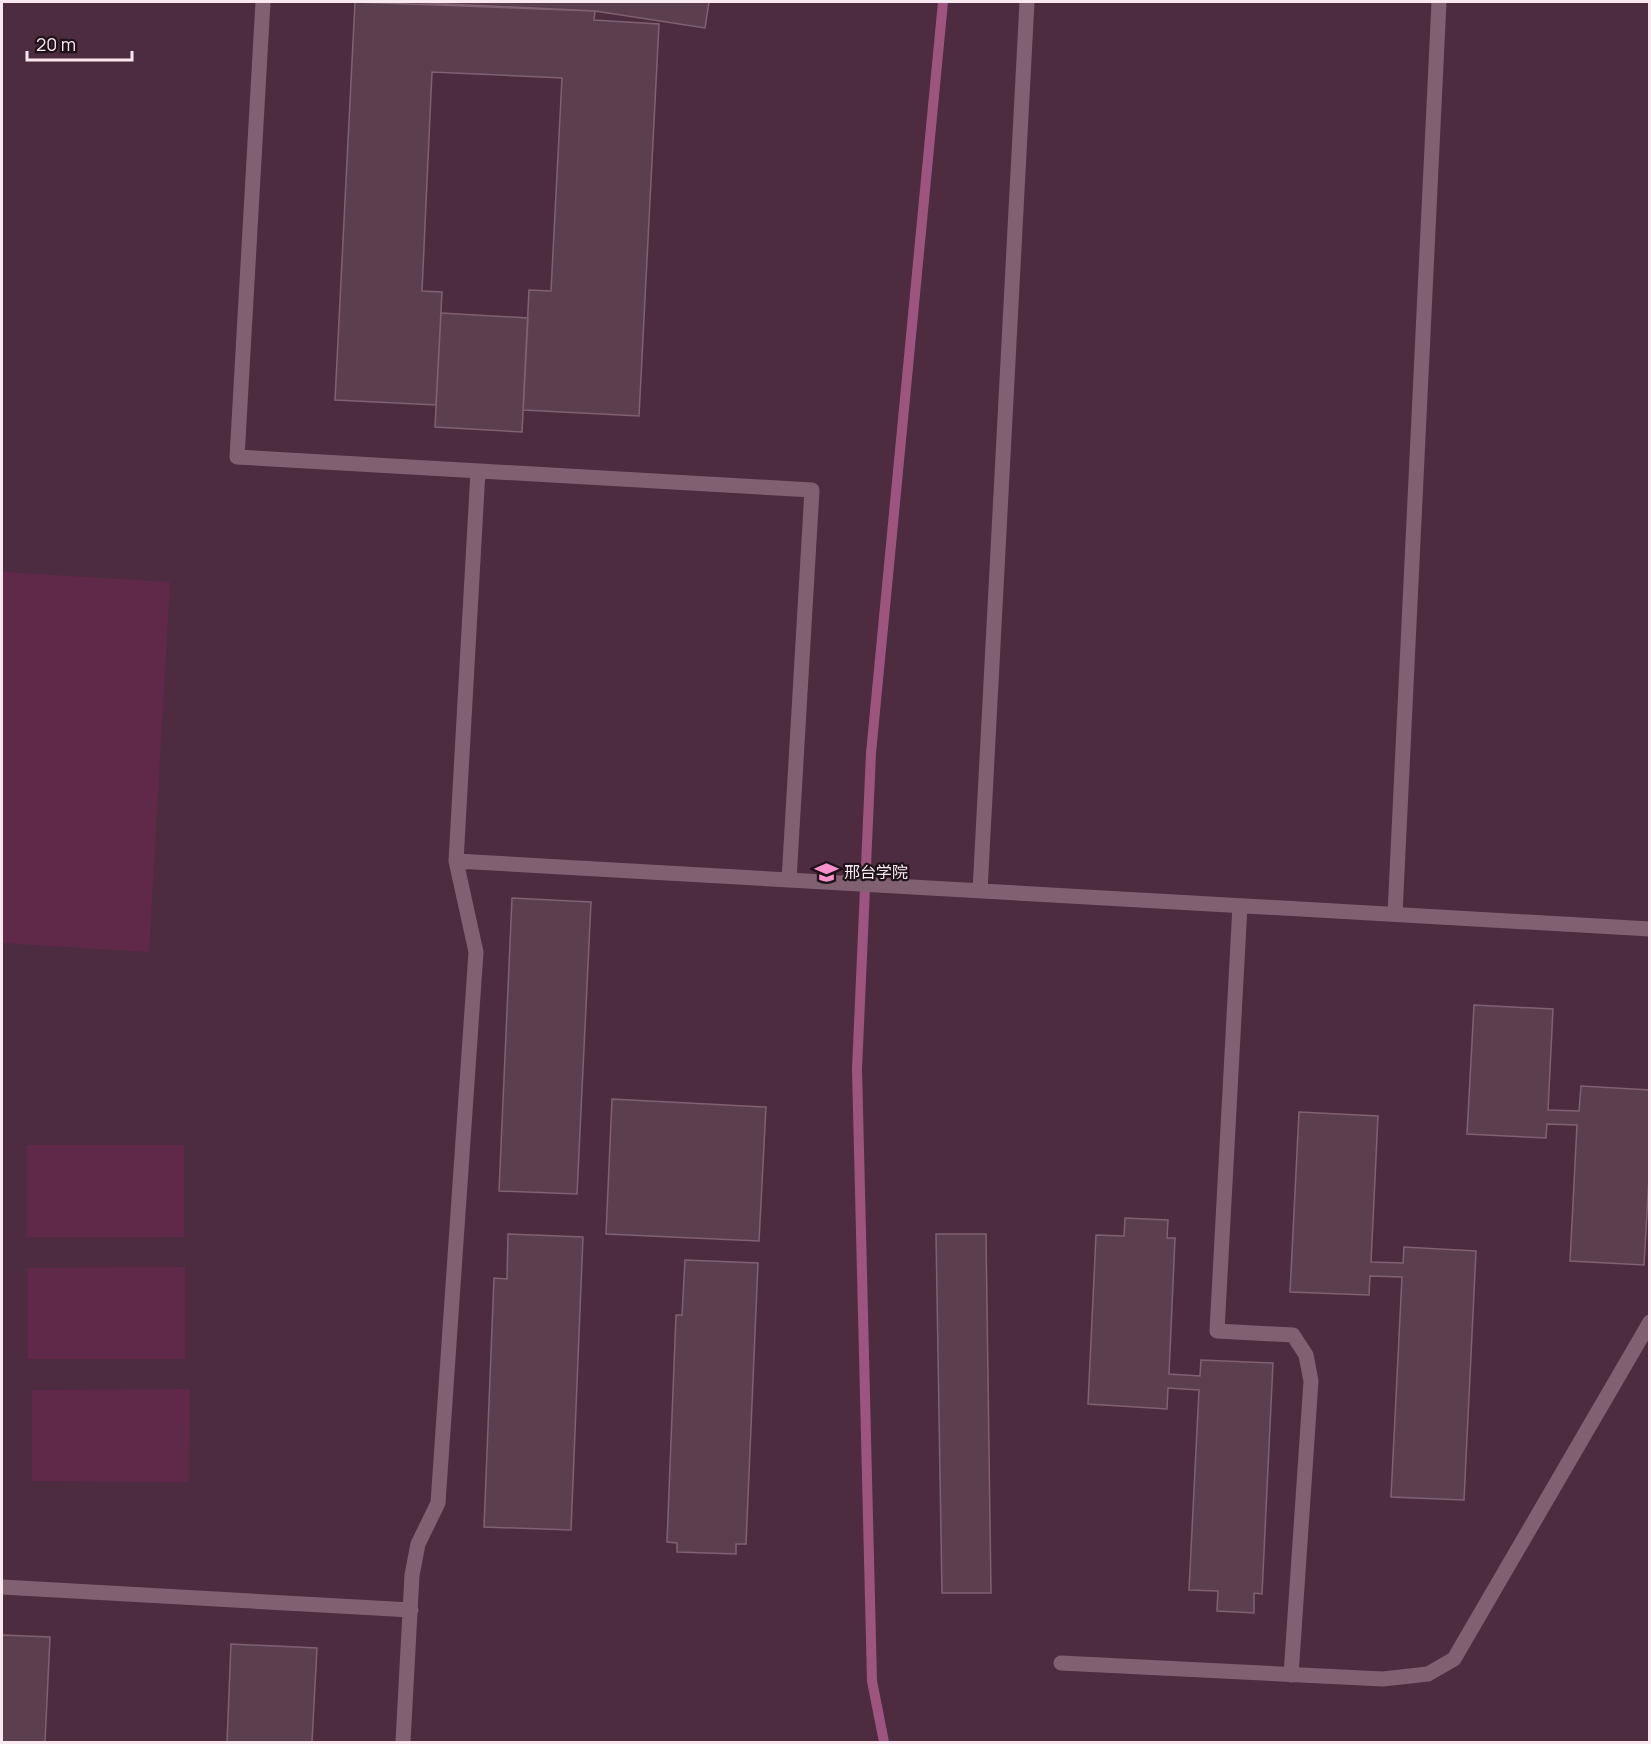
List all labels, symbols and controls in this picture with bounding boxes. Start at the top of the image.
scale bar [27,24,132,62]
text: 20 m [36,32,76,56]
school or university icon: 邢台学院 [813,859,839,885]
place label: 邢台学院 [844,861,908,883]

